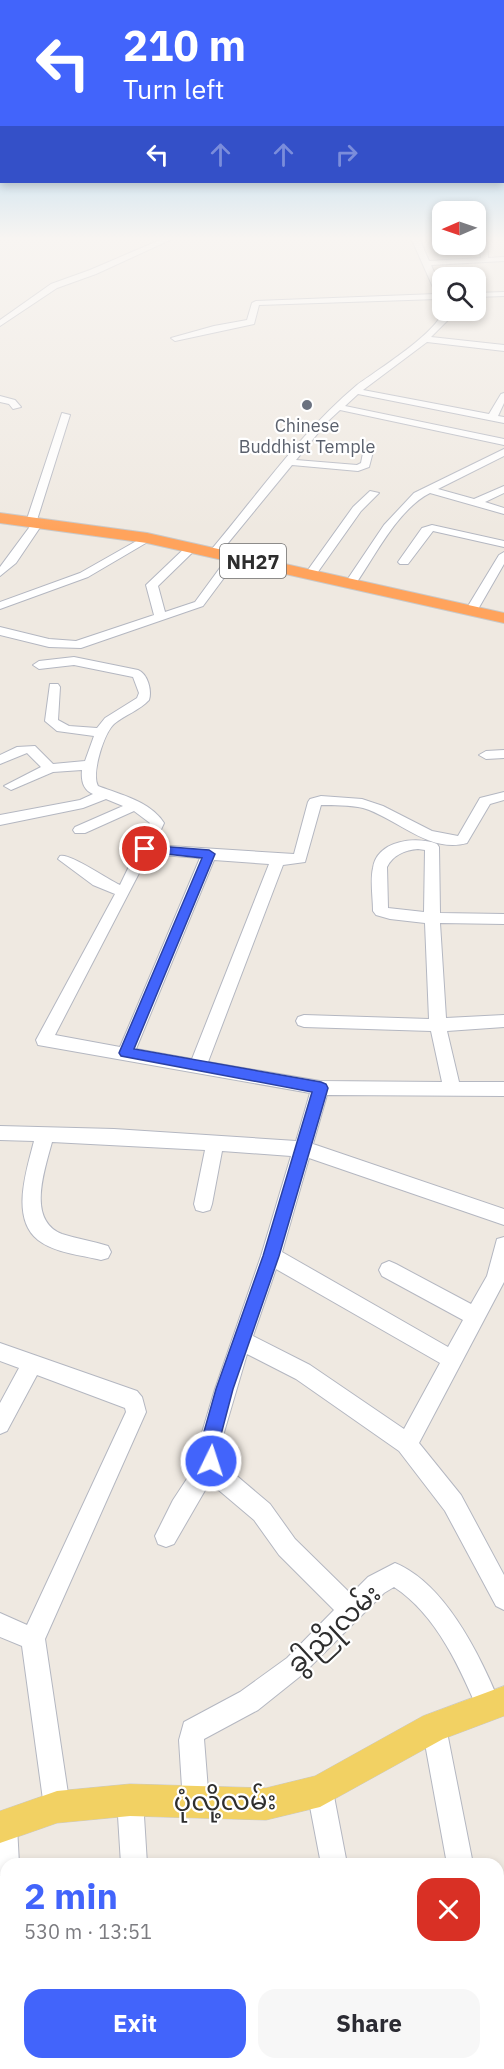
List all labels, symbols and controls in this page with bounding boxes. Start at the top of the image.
text: 210 m [123,18,246,73]
icon: left [24,24,102,102]
text: Turn left [123,71,224,106]
icon: left [141,138,174,171]
icon: ahead [204,138,237,171]
icon: ahead [267,138,300,171]
icon: right [330,138,363,171]
north arrow [432,201,486,255]
map controls [432,201,486,321]
button: search [432,267,486,321]
marker: Chinese Buddhist Temple [300,398,314,412]
place label: Chinese Buddhist Temple [239,414,375,458]
road number: NH27 [220,544,286,578]
pin [119,823,170,874]
icon: arrive [128,832,161,865]
position arrow [179,1429,243,1493]
street label: ခွါညိုလမ်း [279,1576,390,1684]
street label: ပုံလို့လမ်း [173,1782,277,1823]
text: 2 min [24,1872,118,1919]
button: close [417,1878,480,1941]
text: 530 m · 13:51 [24,1918,152,1945]
button: Exit [24,1989,246,2058]
button: Share [258,1989,480,2058]

